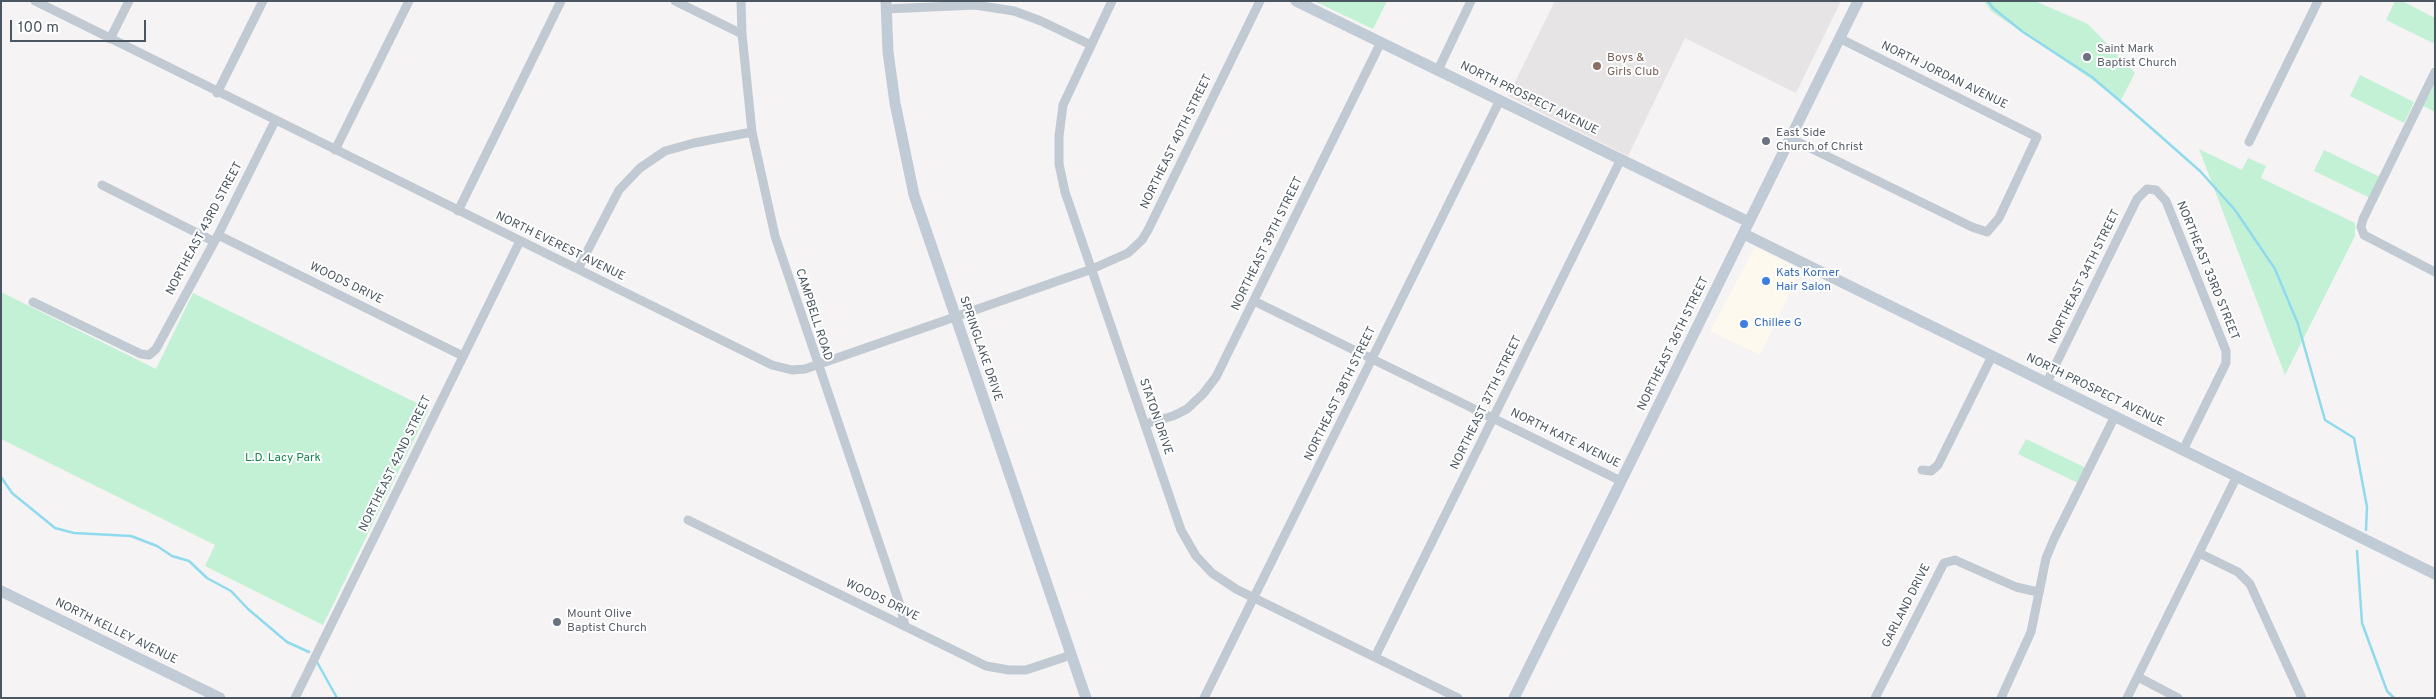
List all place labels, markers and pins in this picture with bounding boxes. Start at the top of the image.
place label: Saint Mark Baptist Church [2097,43,2177,71]
marker: Saint Mark Baptist Church [2081,51,2093,63]
place label: Boys & Girls Club [1607,52,1659,80]
marker: Boys & Girls Club [1591,60,1603,72]
place label: East Side Church of Christ [1776,127,1863,155]
marker: East Side Church of Christ [1760,135,1772,147]
place label: Kats Korner Hair Salon [1776,267,1840,295]
marker: Kats Korner Hair Salon [1760,275,1772,287]
place label: Chillee G [1754,317,1802,331]
marker: Chillee G [1738,318,1750,330]
place label: Mount Olive Baptist Church [567,608,647,636]
marker: Mount Olive Baptist Church [551,616,563,628]

